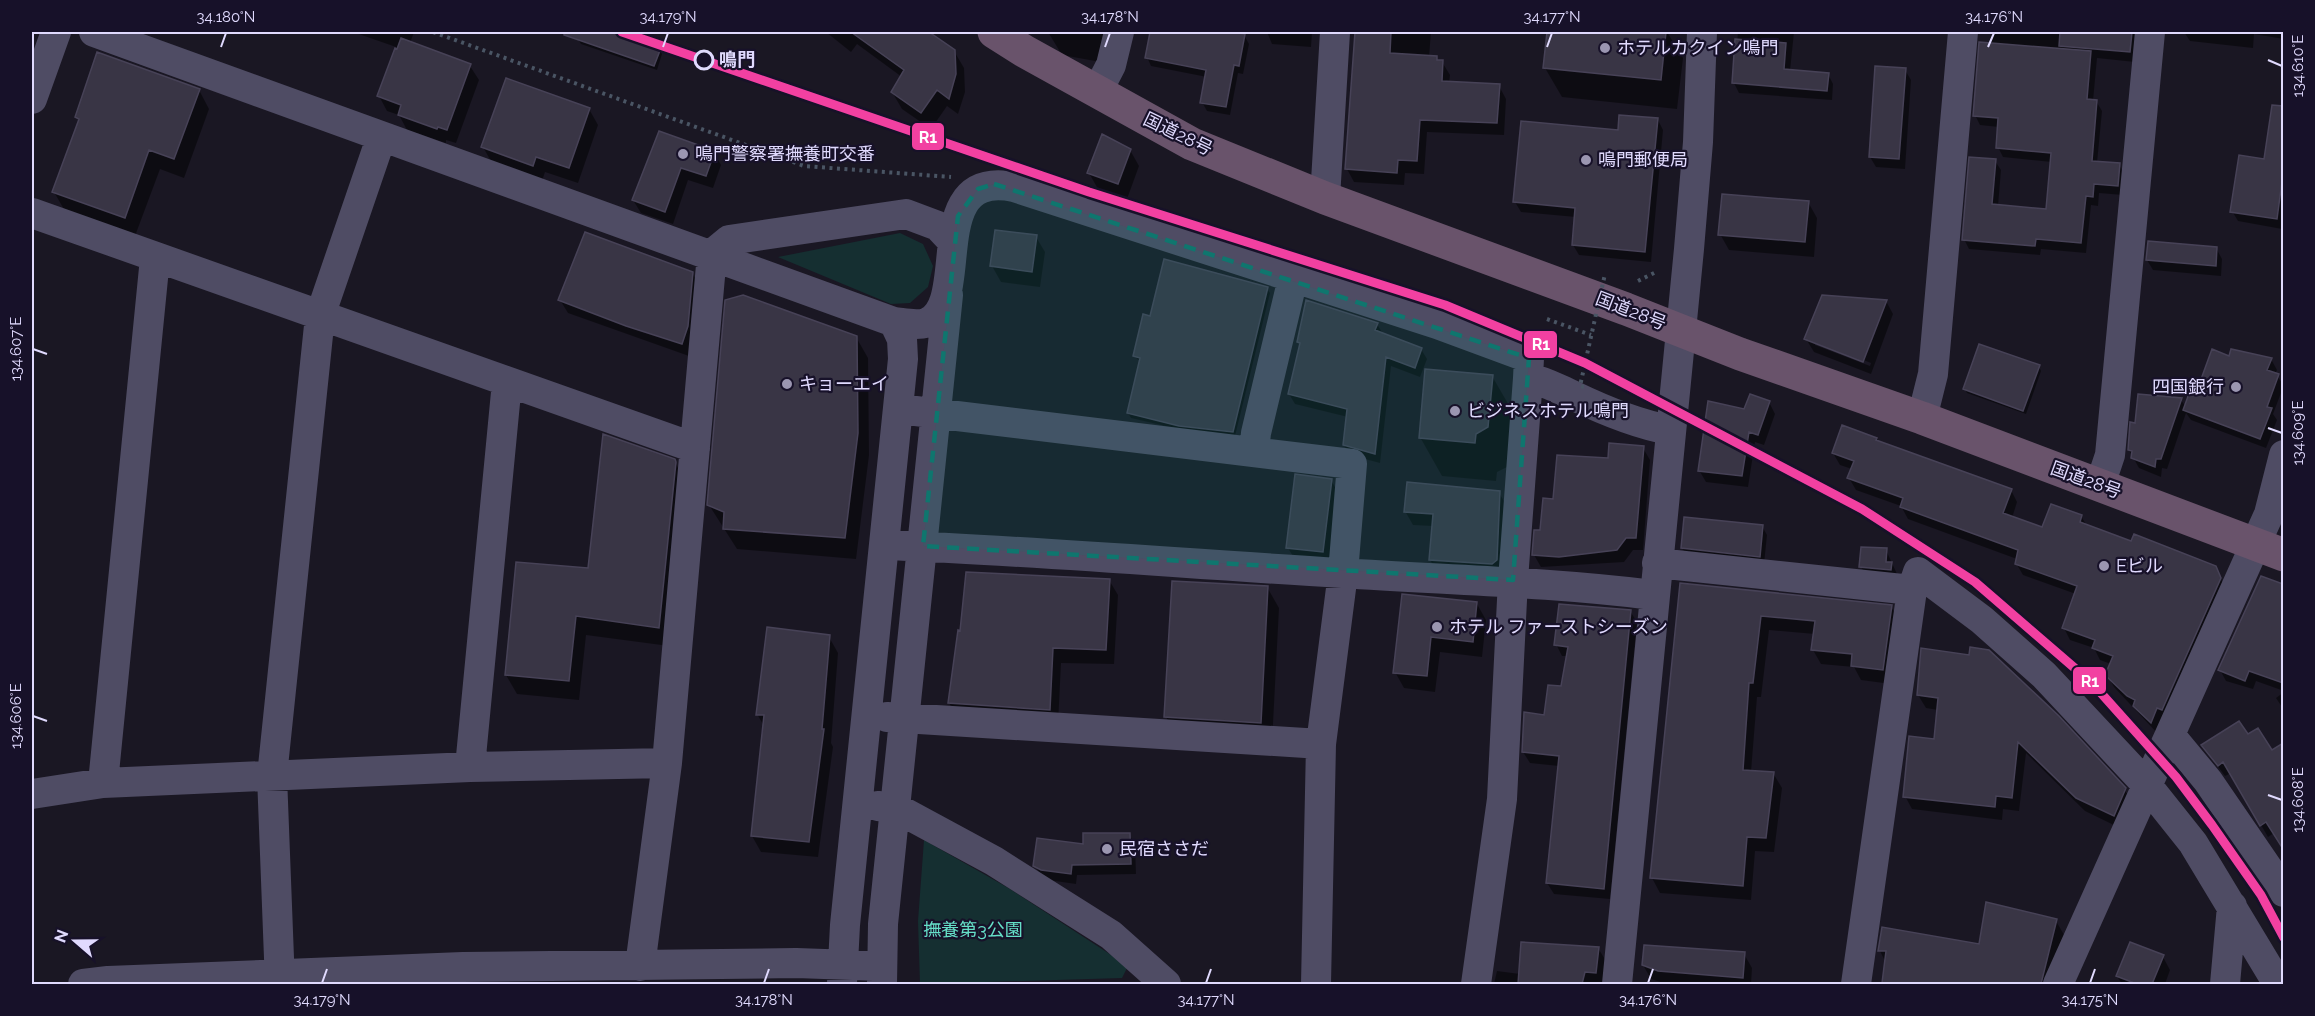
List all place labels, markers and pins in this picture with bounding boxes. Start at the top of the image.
place label: ホテルカクイン鳴門 [1617,37,1778,58]
marker: ホテルカクイン鳴門 [1598,41,1612,55]
place label: 鳴門 [719,49,755,70]
marker: 鳴門 [694,50,714,70]
place label: 鳴門警察署撫養町交番 [695,143,875,164]
marker: 鳴門警察署撫養町交番 [676,147,690,161]
place label: 鳴門郵便局 [1598,149,1688,170]
marker: 鳴門郵便局 [1579,153,1593,167]
place label: キョーエイ [799,373,889,394]
place label: 四国銀行 [2152,376,2224,397]
marker: キョーエイ [780,377,794,391]
marker: 四国銀行 [2229,380,2243,394]
place label: ビジネスホテル鳴門 [1467,400,1629,421]
marker: ビジネスホテル鳴門 [1448,404,1462,418]
place label: Eビル [2116,555,2163,576]
marker: Eビル [2097,559,2111,573]
place label: ホテル ファーストシーズン [1449,616,1668,637]
marker: ホテル ファーストシーズン [1430,620,1444,634]
place label: 民宿ささだ [1119,838,1209,859]
marker: 民宿ささだ [1100,842,1114,856]

